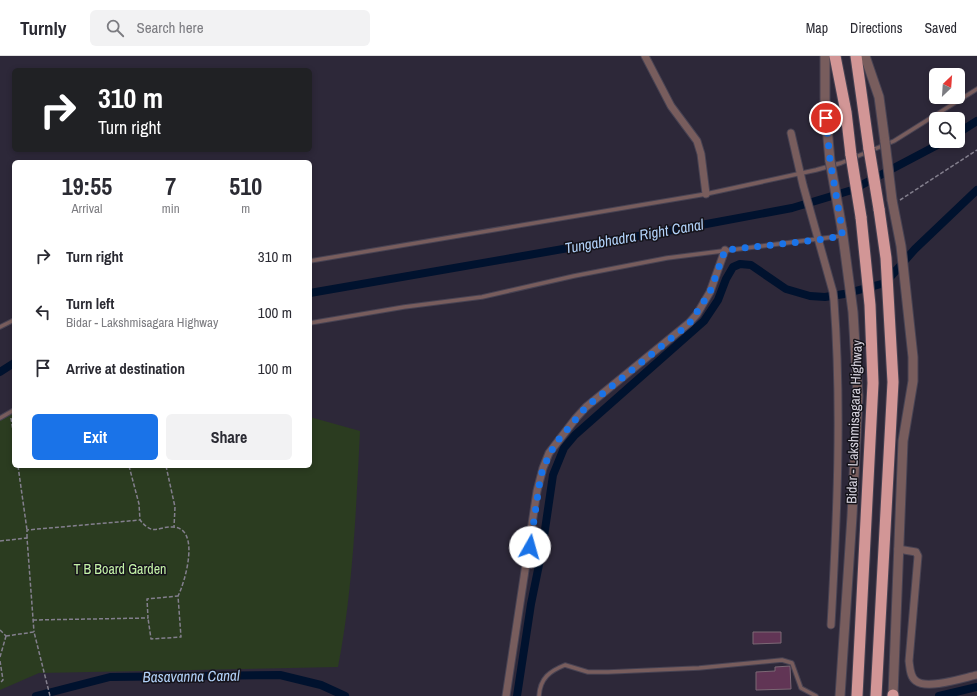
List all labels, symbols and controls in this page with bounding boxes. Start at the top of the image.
search box [90,10,370,46]
text: Turnly [20,15,66,41]
icon: search [104,17,126,39]
text: Search here [136,17,204,38]
text: Map [806,19,828,37]
text: Directions [850,19,902,37]
text: Saved [924,19,957,37]
north arrow [929,68,965,104]
map controls [929,68,965,148]
text: 310 m [98,79,163,117]
icon: right [32,84,84,136]
pin [809,101,843,135]
icon: arrive [815,107,837,129]
button: search [929,112,965,148]
text: Turn right [98,115,161,140]
text: 19:55 [62,170,112,202]
text: 7 [165,170,176,202]
text: 510 [229,170,262,202]
text: Arrival [72,200,102,217]
text: min [162,200,180,217]
text: m [241,200,250,217]
water label: Tungabhadra Right Canal [563,213,705,259]
icon: right [32,245,54,267]
text: Turn right [66,246,123,267]
text: 310 m [258,246,292,267]
text: Turn left [66,293,114,314]
icon: left [32,301,54,323]
text: 100 m [258,302,292,323]
text: Bidar - Lakshmisagara Highway [66,314,218,331]
street label: Bidar - Lakshmisagara Highway [842,339,866,504]
icon: arrive [32,357,54,379]
text: Arrive at destination [66,358,185,379]
text: 100 m [258,358,292,379]
button: Exit [32,414,158,460]
button: Share [166,414,292,460]
position arrow [509,526,551,568]
park label: T B Board Garden [74,560,166,578]
water label: Basavanna Canal [142,665,240,687]

